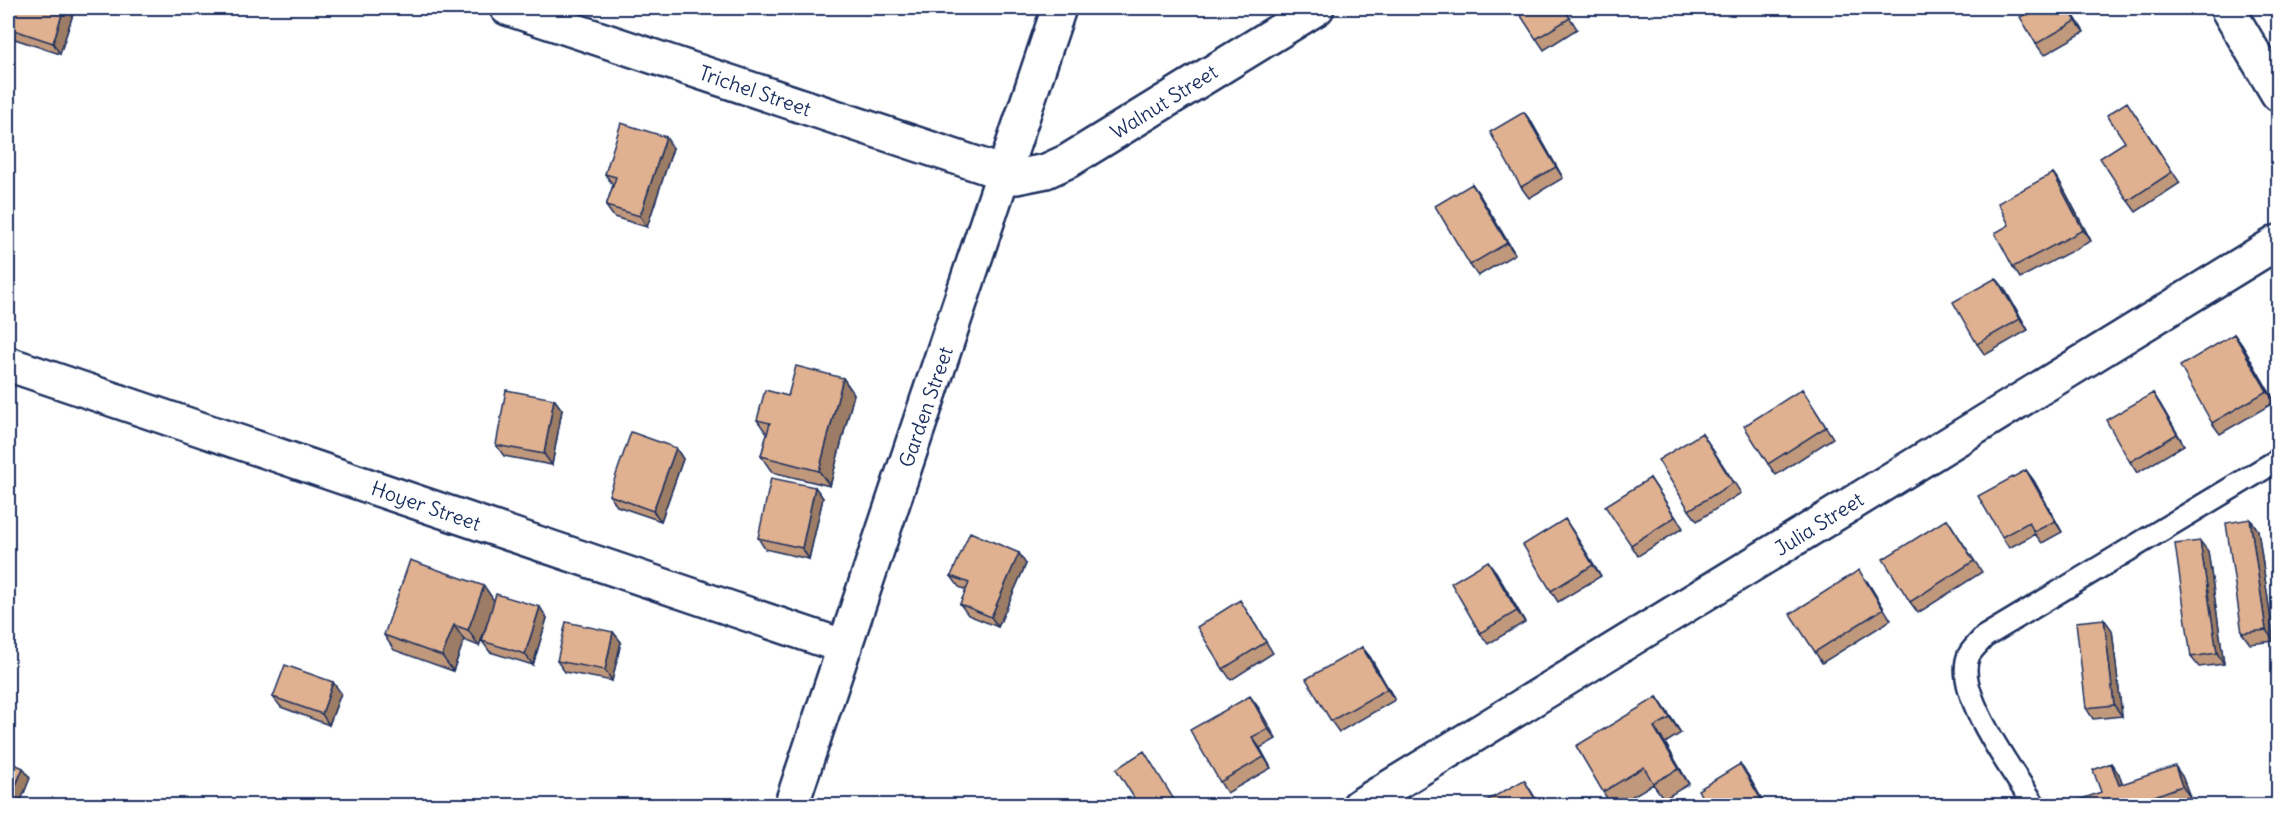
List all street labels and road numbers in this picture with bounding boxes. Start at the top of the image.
street label: Walnut Street [1106,59,1222,144]
street label: Trichel Street [696,60,815,121]
street label: Garden Street [893,343,958,470]
street label: Hoyer Street [368,475,484,536]
street label: Julia Street [1770,486,1868,561]

